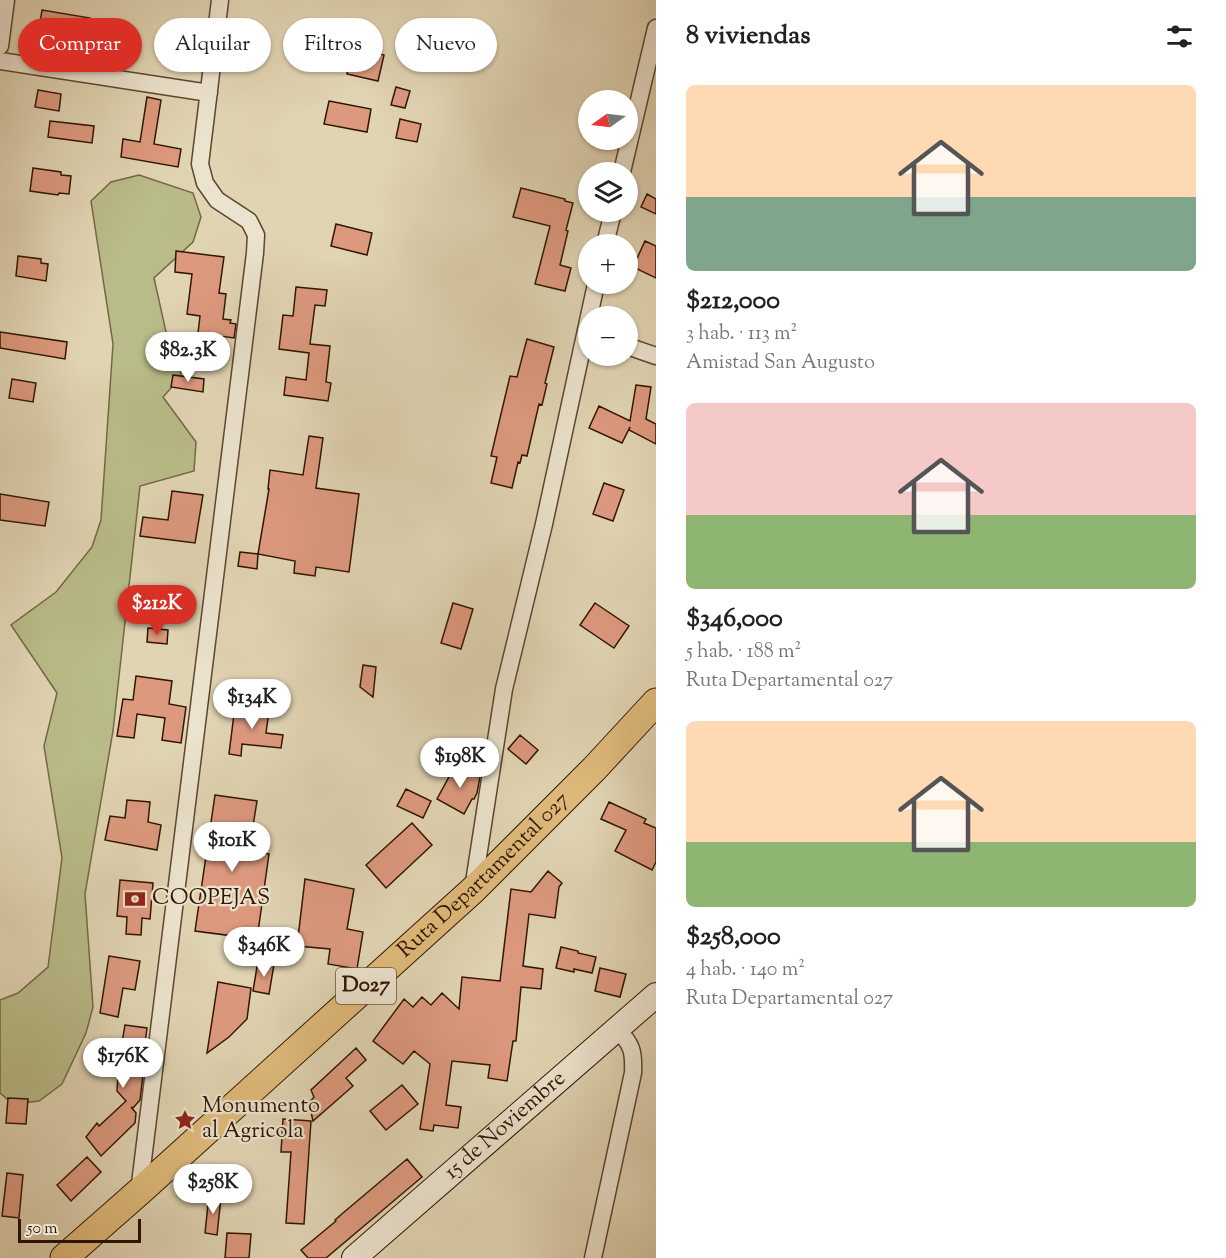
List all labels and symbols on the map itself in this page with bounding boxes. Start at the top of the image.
north arrow [578,90,638,150]
pin: $82.3K [139,332,237,383]
pin: $212K [115,585,199,636]
pin: $134K [210,679,294,730]
pin: $198K [418,738,502,789]
street label: Ruta Departamental 027 [391,785,578,966]
pin: $101K [190,822,274,873]
place label: COOPEJAS [152,883,270,915]
bank icon: COOPEJAS [123,887,147,911]
pin: $346K [222,927,306,978]
road number: D027 [336,968,396,1004]
pin: $176K [81,1038,165,1089]
street label: 15 de Noviembre [438,1064,573,1188]
place label: Monumento al Agricola [202,1091,320,1148]
place icon: Monumento al Agricola [173,1108,197,1132]
pin: $258K [171,1164,255,1215]
scale bar [18,1216,141,1244]

